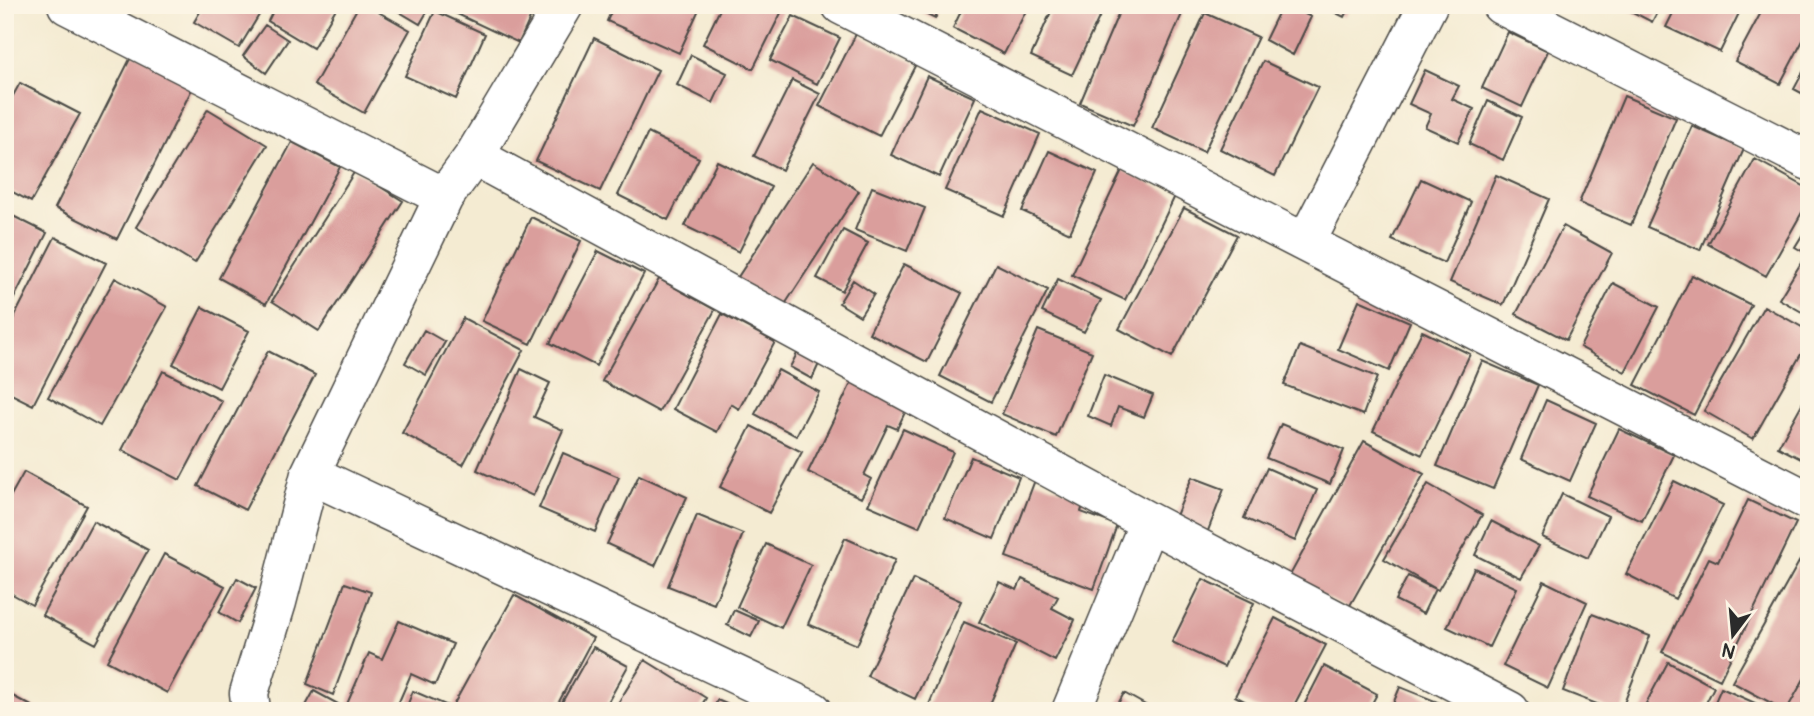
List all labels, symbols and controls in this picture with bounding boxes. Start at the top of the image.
north arrow [1699,600,1769,670]
text: N [1719,637,1738,664]

